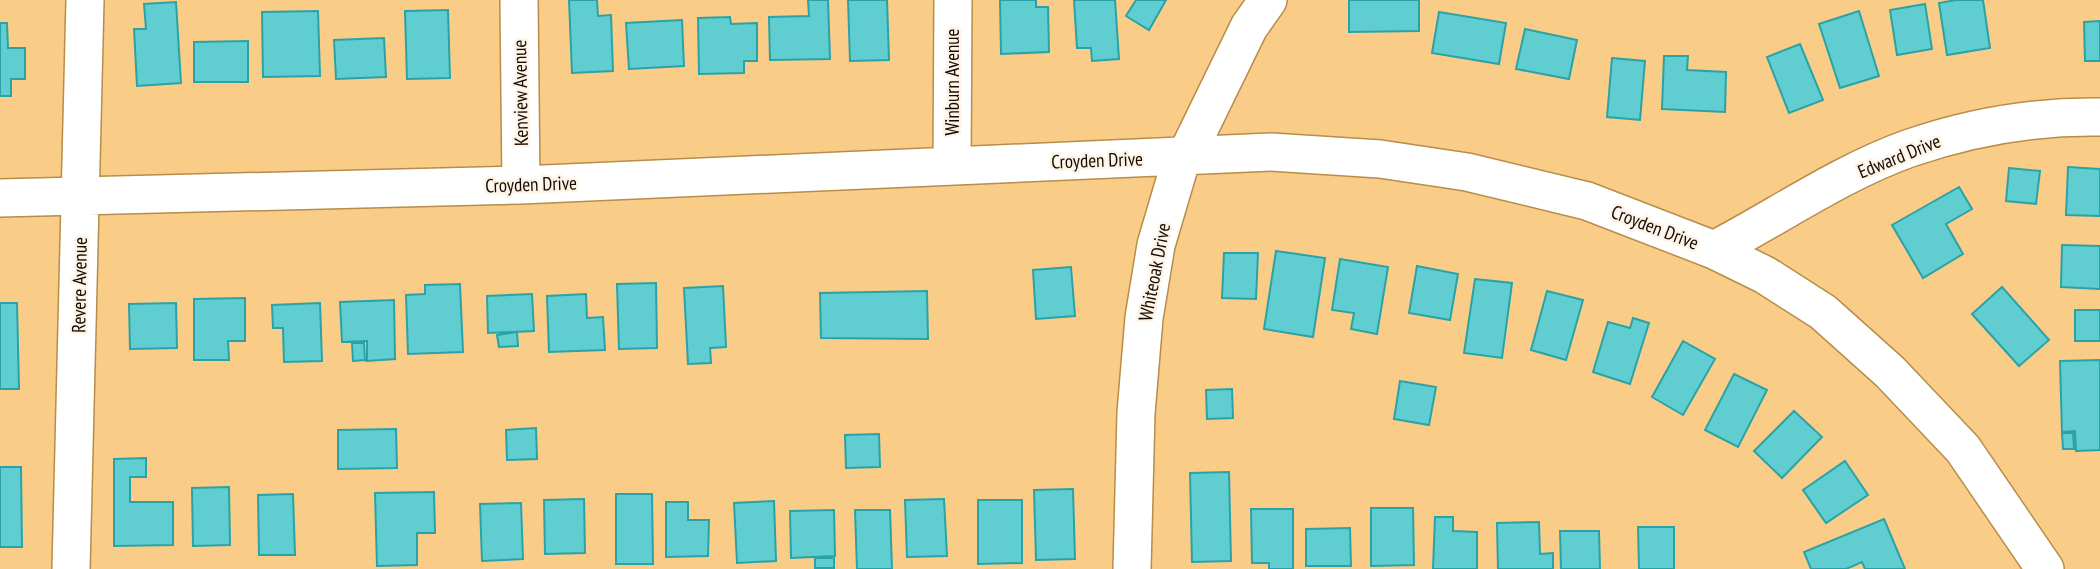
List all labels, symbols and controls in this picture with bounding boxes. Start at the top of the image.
street label: Winburn Avenue [940,28,964,135]
street label: Kenview Avenue [507,39,533,146]
street label: Edward Drive [1854,128,1944,183]
street label: Croyden Drive [1051,146,1143,174]
street label: Croyden Drive [485,170,577,198]
street label: Croyden Drive [1608,199,1702,255]
street label: Whiteoak Drive [1133,221,1175,323]
street label: Revere Avenue [66,237,92,333]

